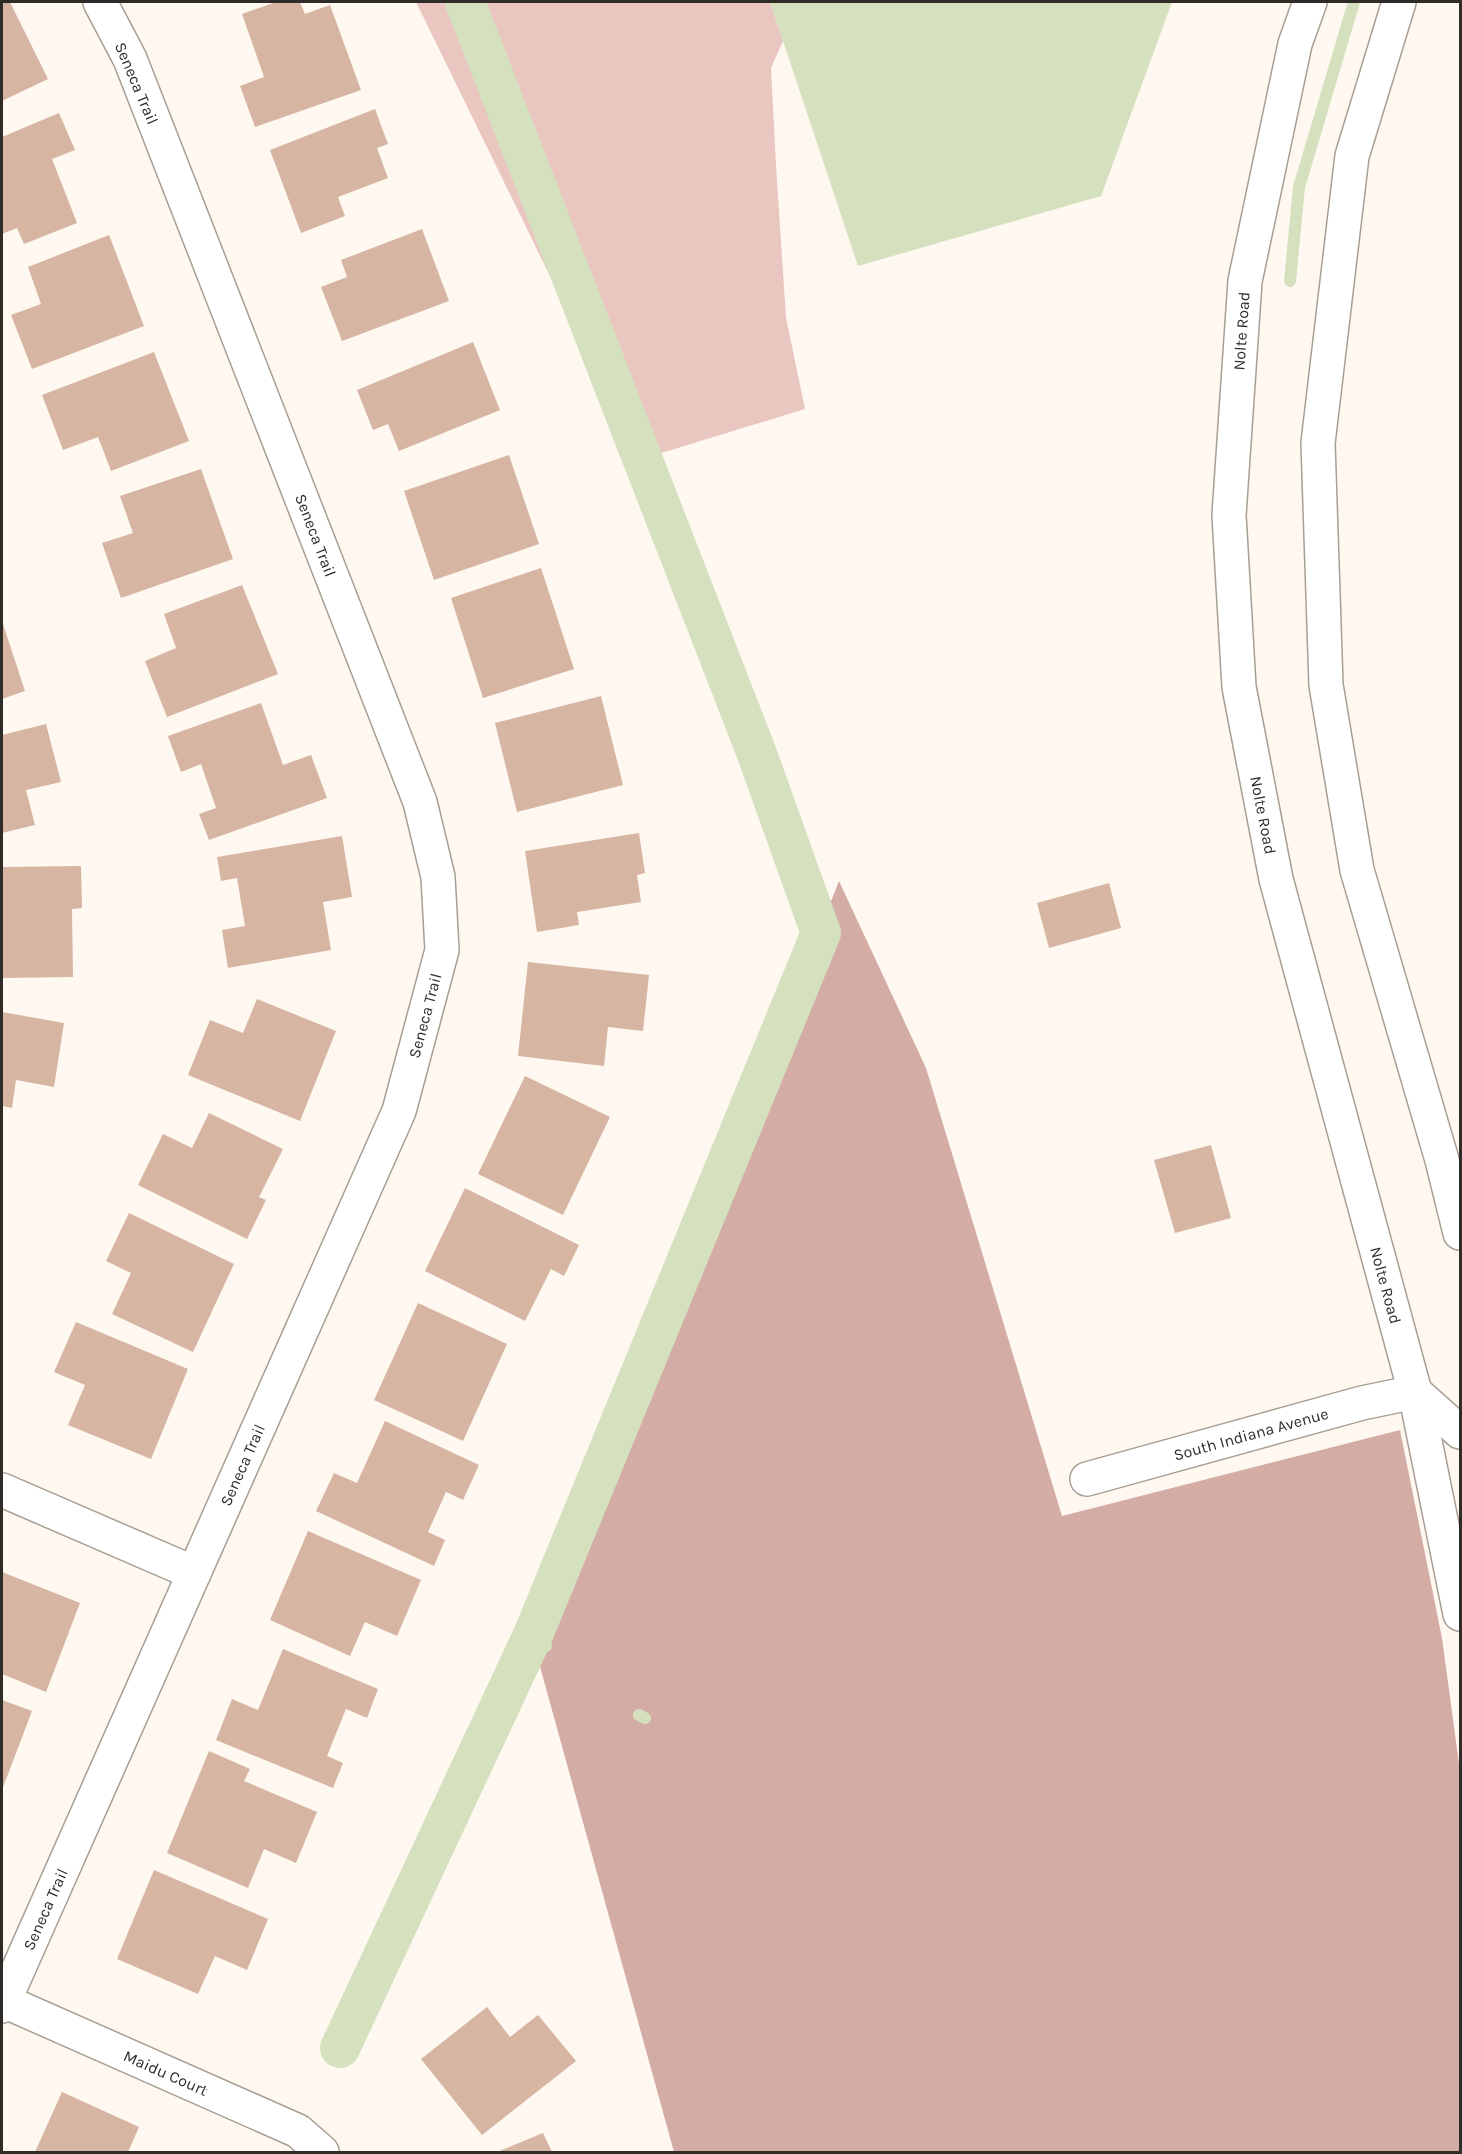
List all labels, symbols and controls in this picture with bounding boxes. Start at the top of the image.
street label: Seneca Trail [111,39,162,127]
street label: Nolte Road [1229,291,1254,371]
street label: Seneca Trail [291,491,340,579]
street label: Nolte Road [1246,774,1280,856]
street label: Seneca Trail [405,971,445,1060]
street label: Nolte Road [1366,1245,1405,1326]
street label: South Indiana Avenue [1171,1404,1331,1465]
street label: Seneca Trail [216,1421,269,1509]
street label: Seneca Trail [19,1866,72,1953]
street label: Maidu Court [121,2046,211,2100]

